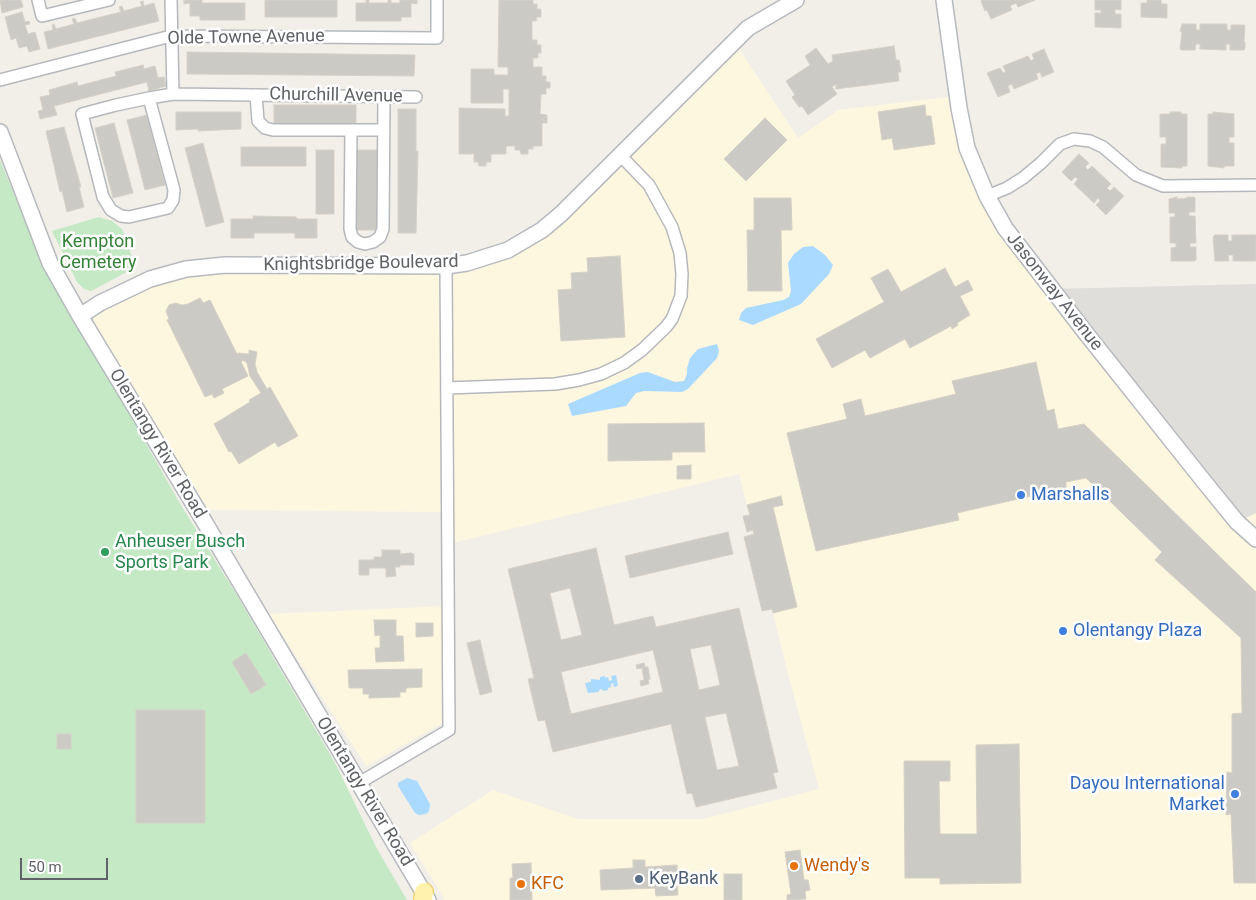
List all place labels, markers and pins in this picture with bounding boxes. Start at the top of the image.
place label: Marshalls [1031,484,1110,506]
marker: Marshalls [1015,489,1027,501]
place label: Anheuser Busch Sports Park [115,531,245,574]
marker: Anheuser Busch Sports Park [99,546,111,558]
place label: Olentangy Plaza [1073,620,1202,642]
marker: Olentangy Plaza [1057,625,1069,637]
place label: Dayou International Market [1070,773,1225,816]
marker: Dayou International Market [1229,788,1241,800]
place label: Wendy's [804,855,870,877]
marker: Wendy's [788,860,800,872]
place label: KeyBank [649,868,718,890]
place label: KFC [531,873,564,895]
marker: KeyBank [633,873,645,885]
marker: KFC [515,878,527,890]

